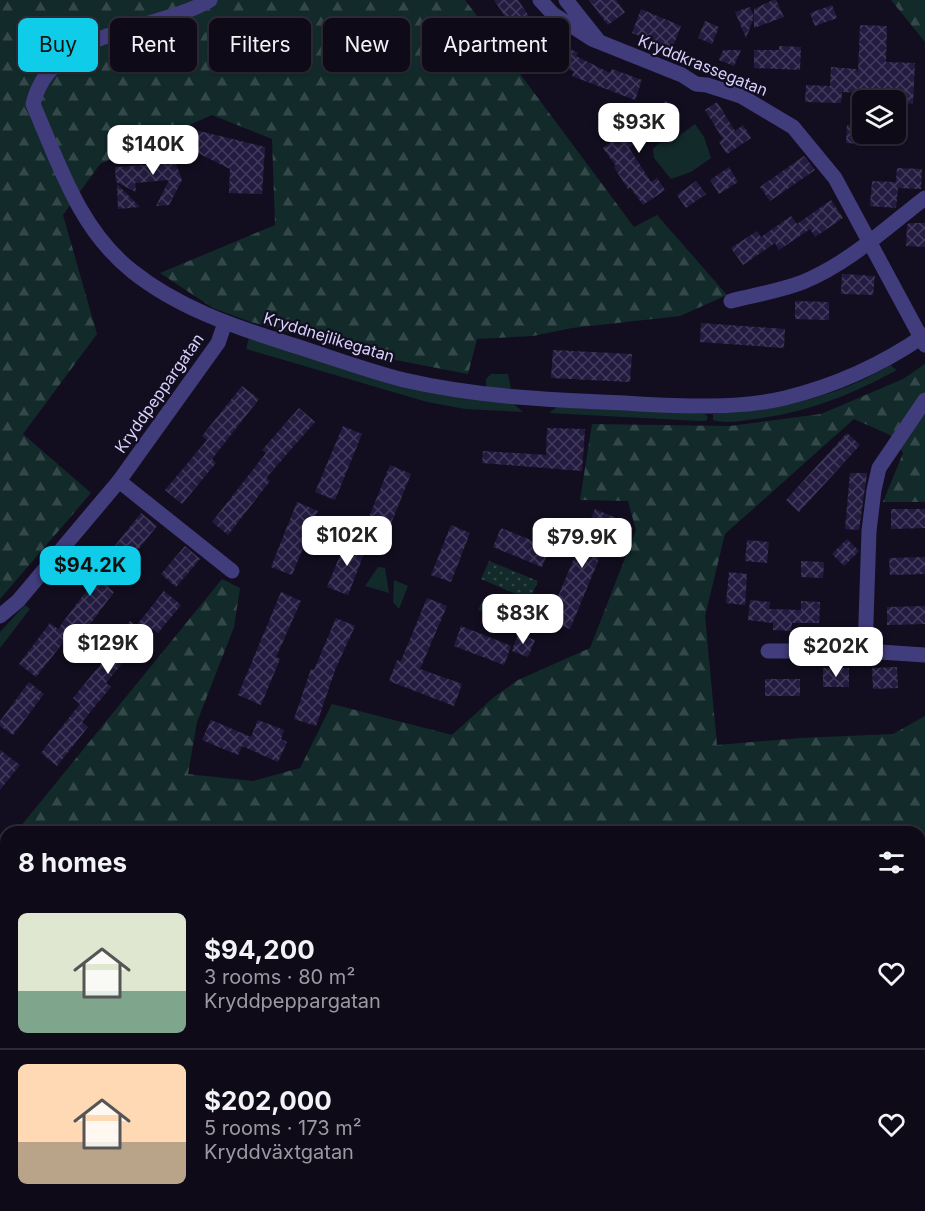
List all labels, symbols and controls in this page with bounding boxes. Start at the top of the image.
chip: Buy [18,18,98,72]
chip: Rent [110,18,197,72]
chip: Filters [209,18,311,72]
chip: New [323,18,410,72]
chip: Apartment [422,18,569,72]
street label: Kryddkrassegatan [635,30,771,100]
map controls [852,90,906,144]
button: layers [852,90,906,144]
pin: $93K [603,103,675,154]
text: $93K [612,110,666,134]
pin: $140K [111,125,195,176]
text: $140K [121,132,185,156]
street label: Kryddnejlikegatan [261,308,397,366]
street label: Kryddpeppargatan [110,329,208,457]
pin: $102K [305,516,389,567]
pin: $79.9K [533,518,631,569]
text: $102K [316,523,378,547]
text: $79.9K [547,525,617,549]
pin: $94.2K [41,546,139,597]
text: $94.2K [54,553,126,577]
pin: $83K [487,594,559,645]
text: $83K [496,601,550,625]
pin: $129K [66,624,150,675]
pin: $202K [794,627,878,678]
text: $129K [77,631,139,655]
text: $202K [803,634,869,658]
icon: filters [875,846,908,879]
text: 8 homes [18,847,127,878]
text: $94,200 [204,934,315,965]
icon: home [66,937,138,1009]
icon: heart [875,957,908,990]
text: 3 rooms · 80 m² [204,965,355,989]
text: Kryddpeppargatan [204,989,381,1013]
text: $202,000 [204,1085,332,1116]
icon: home [66,1088,138,1160]
icon: heart [875,1108,908,1141]
text: 5 rooms · 173 m² [204,1116,362,1140]
text: Kryddväxtgatan [204,1140,354,1164]

